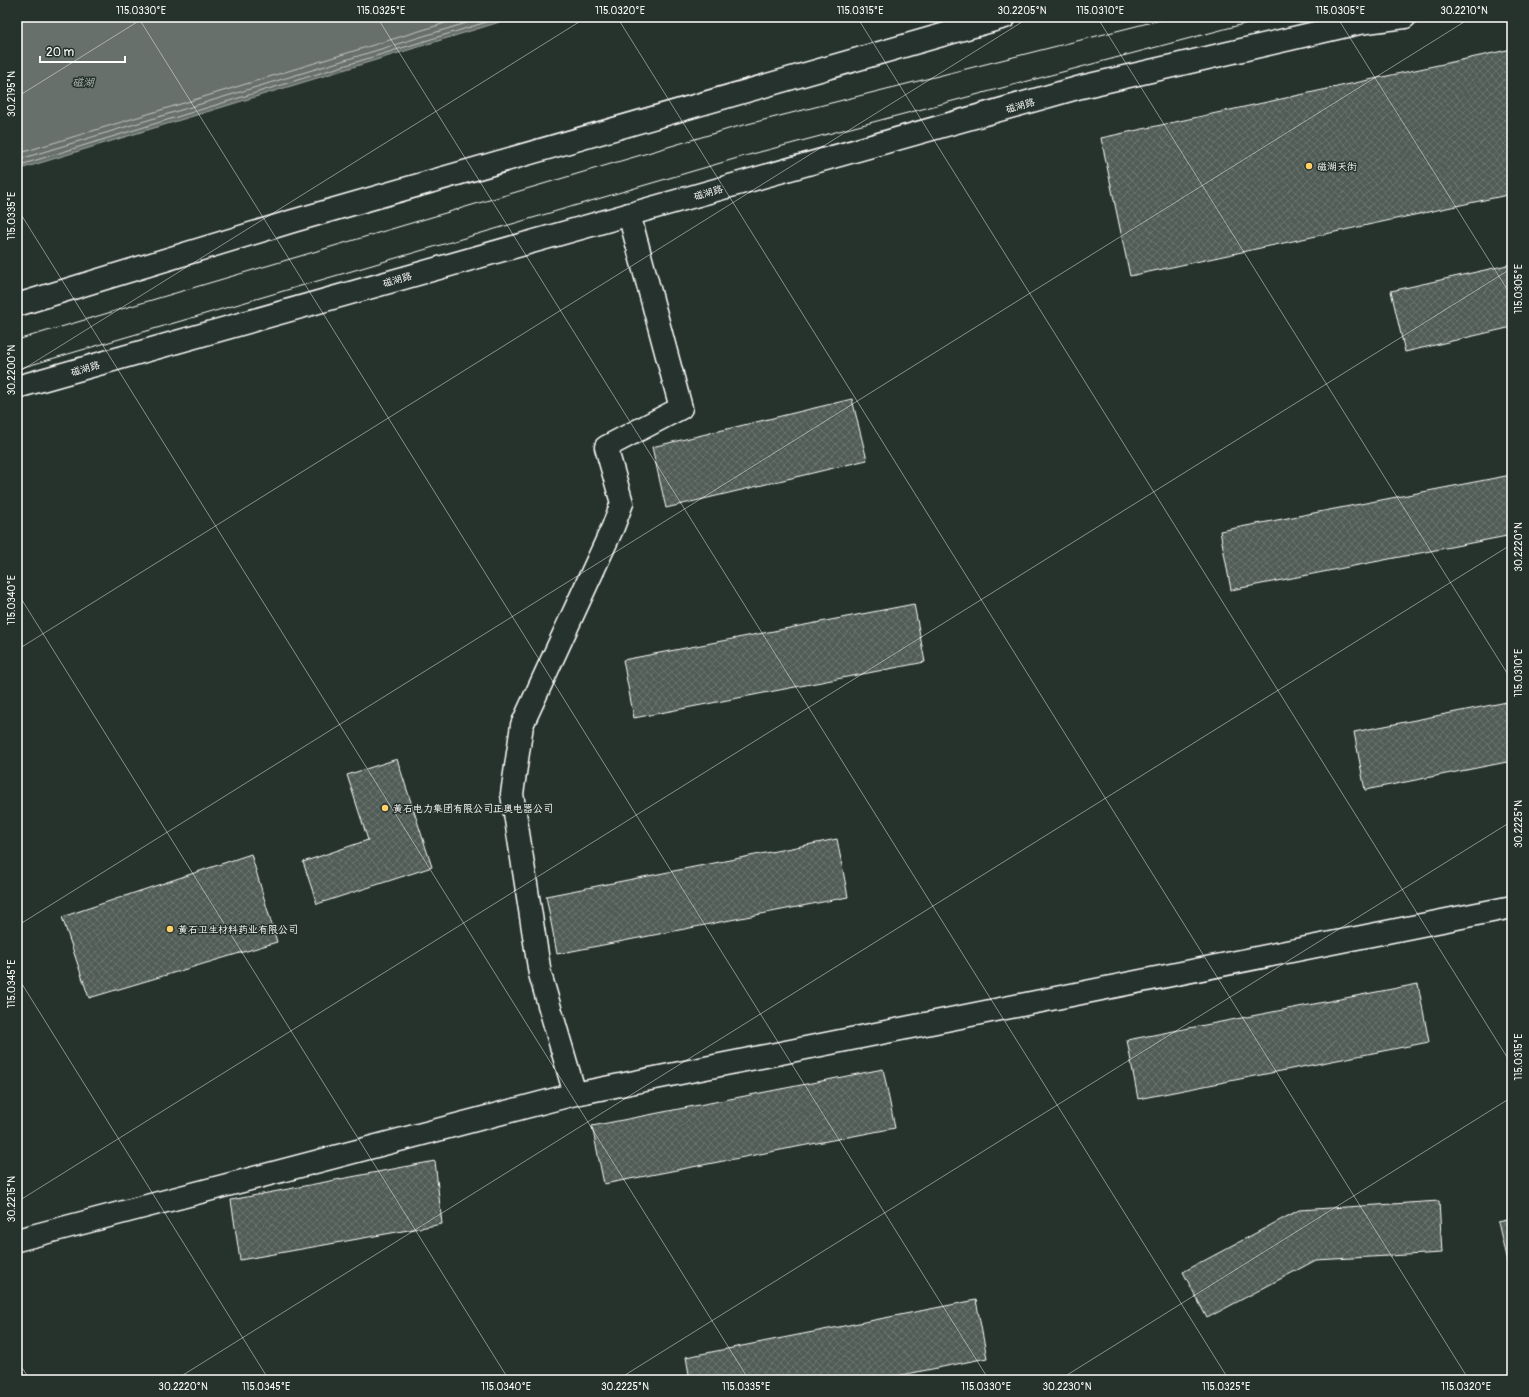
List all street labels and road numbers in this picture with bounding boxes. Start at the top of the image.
street label: 磁湖路 [1004,96,1036,116]
street label: 磁湖路 [692,183,724,203]
street label: 磁湖路 [381,270,413,290]
street label: 磁湖路 [69,359,101,379]

